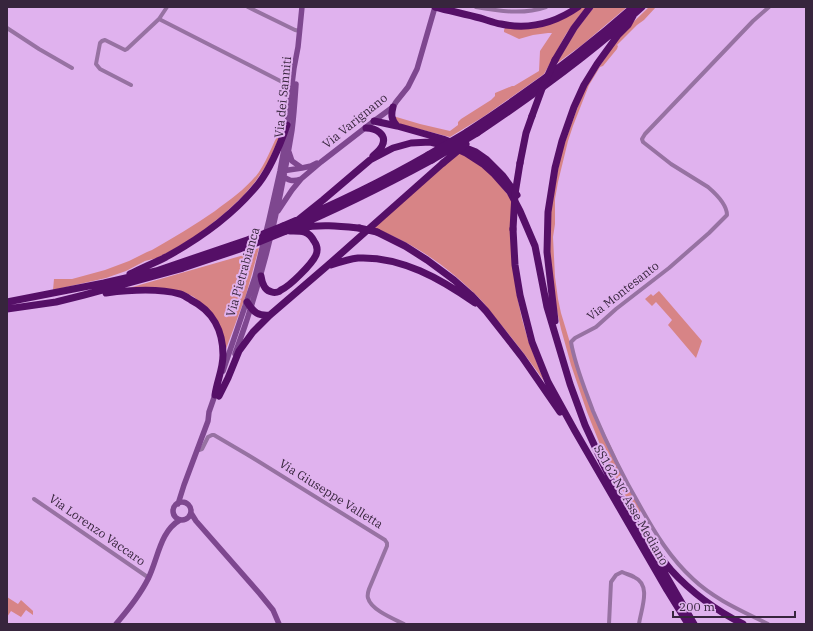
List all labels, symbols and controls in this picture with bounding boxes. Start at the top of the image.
street label: Via dei Sanniti [271,55,294,138]
street label: Via Varignano [319,90,390,151]
street label: Via Pietrabianca [223,225,263,318]
street label: Via Montesanto [584,258,662,323]
street label: SS162 NC Asse Mediano [591,442,672,568]
street label: Via Giuseppe Valletta [277,456,386,532]
street label: Via Lorenzo Vaccaro [46,491,149,569]
scale bar [673,593,795,619]
text: 200 m [679,599,715,614]

